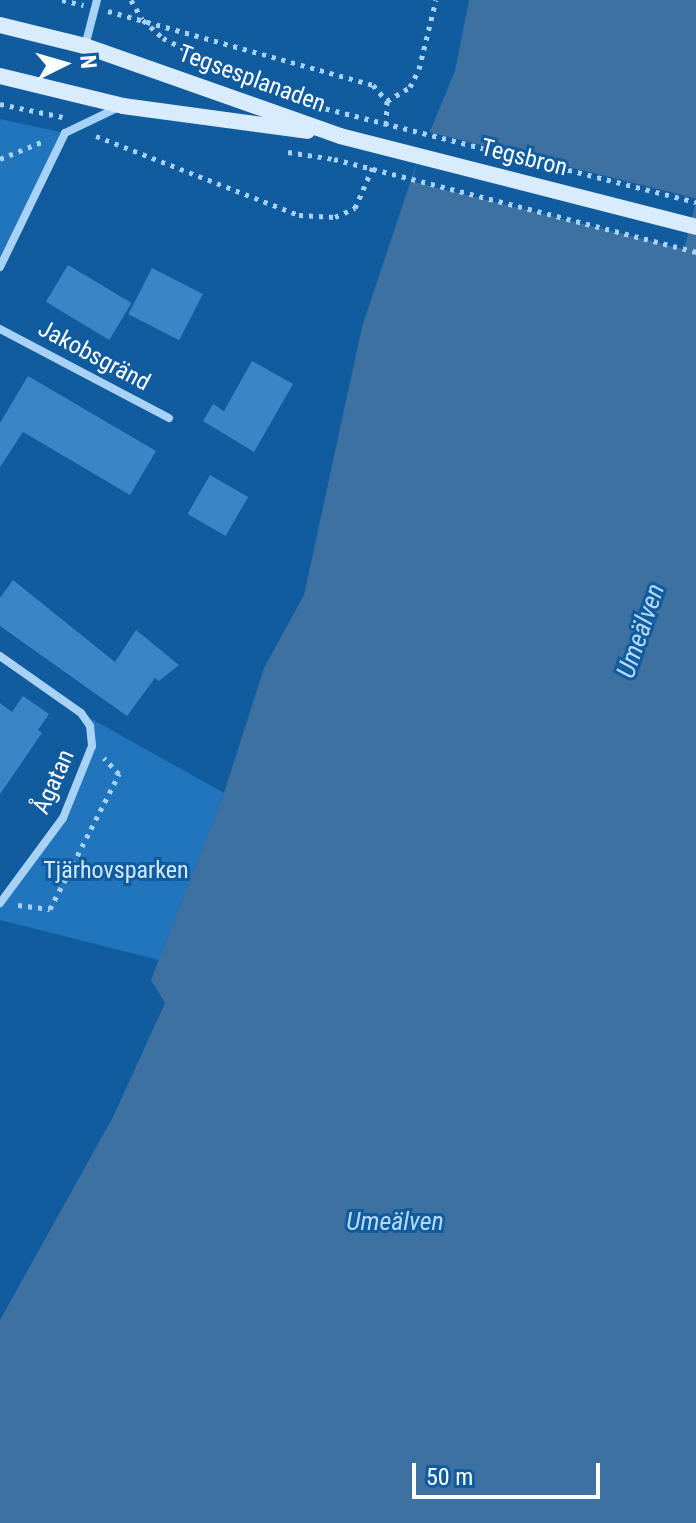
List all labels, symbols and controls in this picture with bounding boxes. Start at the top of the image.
north arrow [24,24,104,104]
street label: Tegsesplanaden [175,39,329,119]
text: N [75,54,101,70]
street label: Tegsbron [478,133,570,183]
street label: Jakobsgränd [33,315,155,397]
water label: Umeälven [610,580,672,682]
street label: Ågatan [27,745,81,819]
park label: Tjärhovsparken [43,857,189,885]
water label: Umeälven [346,1206,444,1238]
scale bar [416,1447,604,1497]
text: 50 m [426,1463,473,1491]

